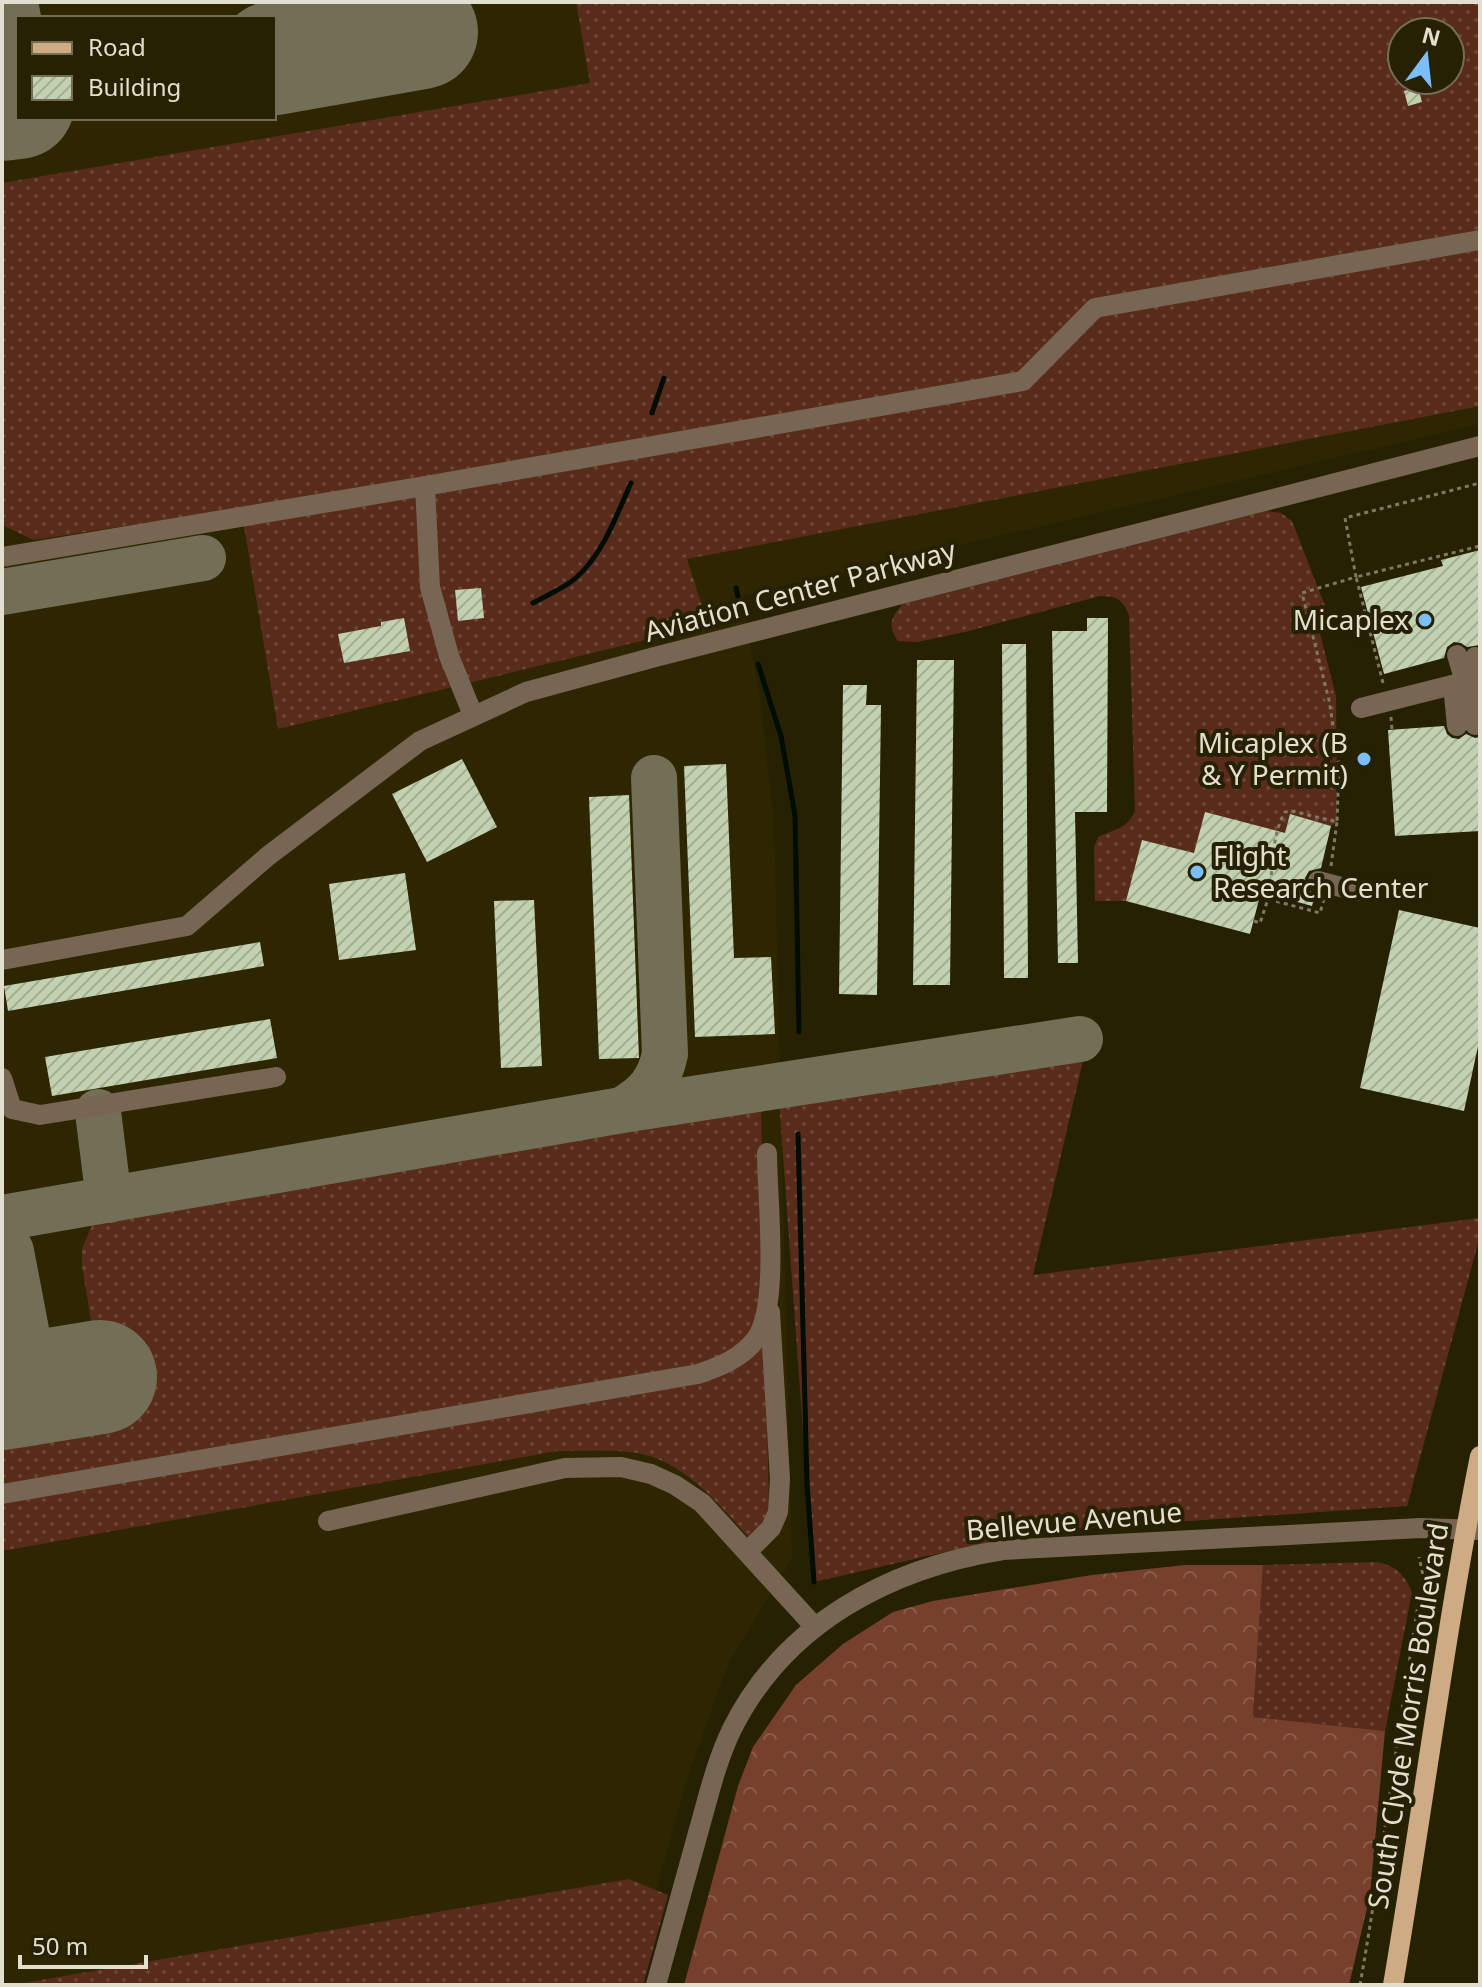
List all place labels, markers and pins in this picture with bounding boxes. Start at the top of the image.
place label: Micaplex [1293,600,1409,638]
marker: Micaplex [1416,611,1434,629]
place label: Micaplex (B & Y Permit) [1198,723,1348,793]
marker: Micaplex (B & Y Permit) [1355,750,1373,768]
place label: Flight Research Center [1213,836,1429,906]
marker: Flight Research Center [1188,863,1206,881]

